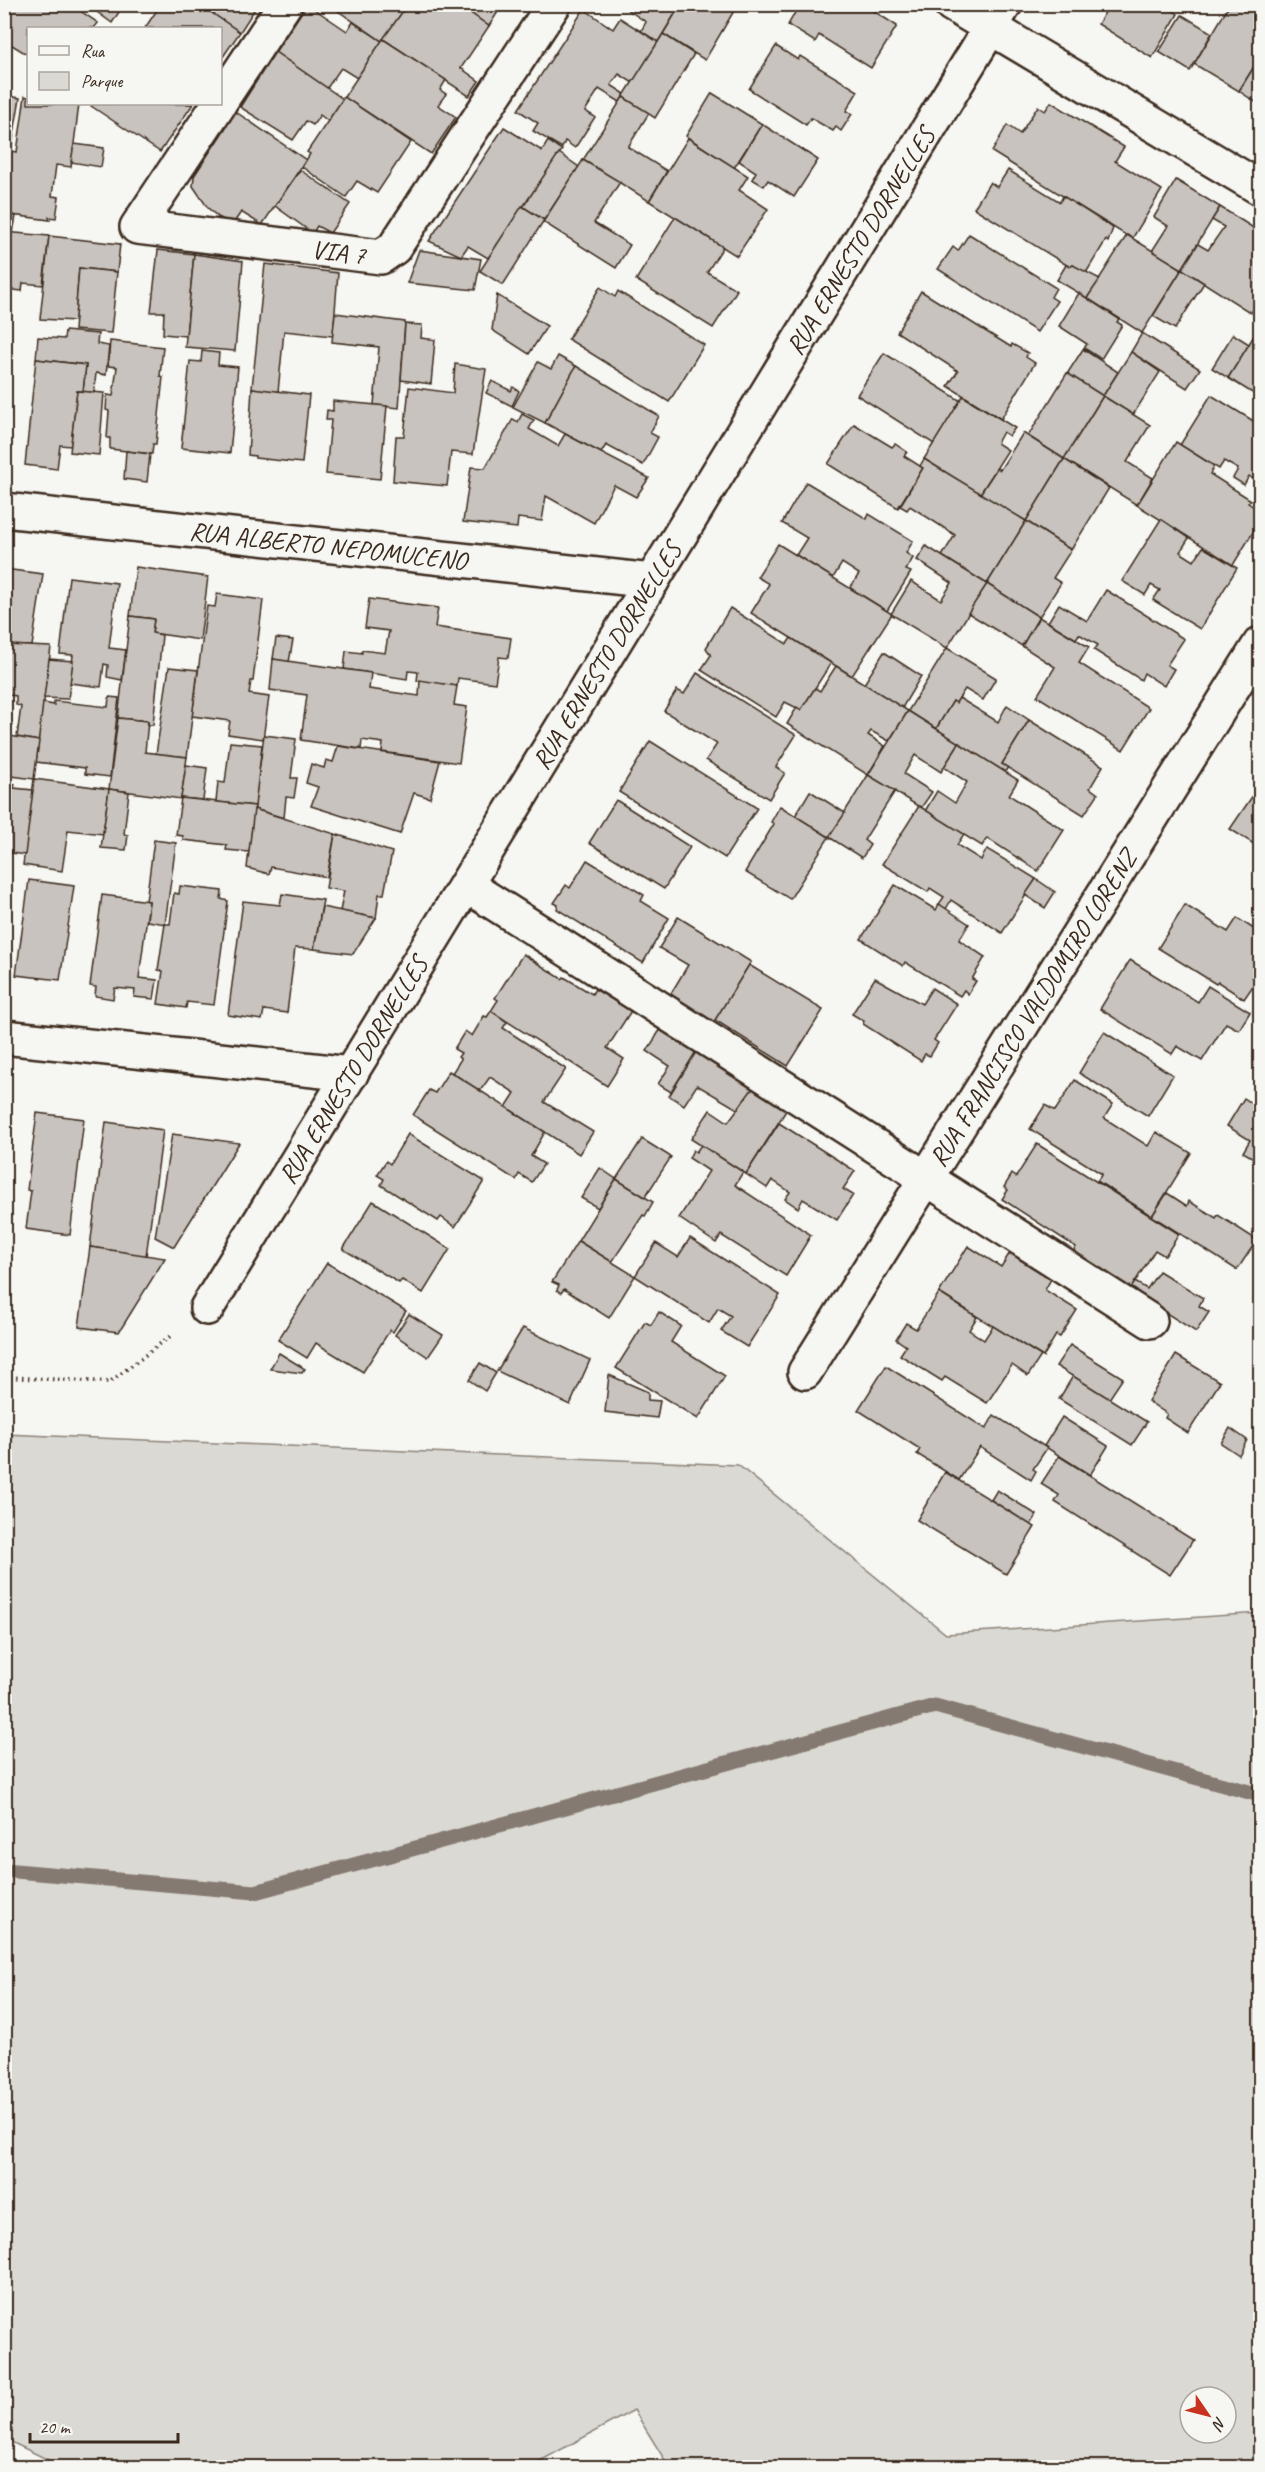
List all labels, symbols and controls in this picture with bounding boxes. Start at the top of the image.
legend [27,27,222,105]
text: Rua [81,40,106,62]
text: Parque [81,70,123,92]
street label: RUA ERNESTO DORNELLES [778,119,944,361]
street label: VIA 7 [310,233,369,272]
street label: RUA ALBERTO NEPOMUCENO [188,514,471,578]
street label: RUA ERNESTO DORNELLES [525,533,691,776]
street label: RUA FRANCISCO VALDOMIRO LORENZ [922,841,1146,1173]
street label: RUA ERNESTO DORNELLES [271,948,437,1190]
north arrow [1178,2385,1238,2445]
scale bar [30,2406,178,2444]
text: N [1207,2413,1231,2435]
text: 20 m [39,2416,72,2438]

